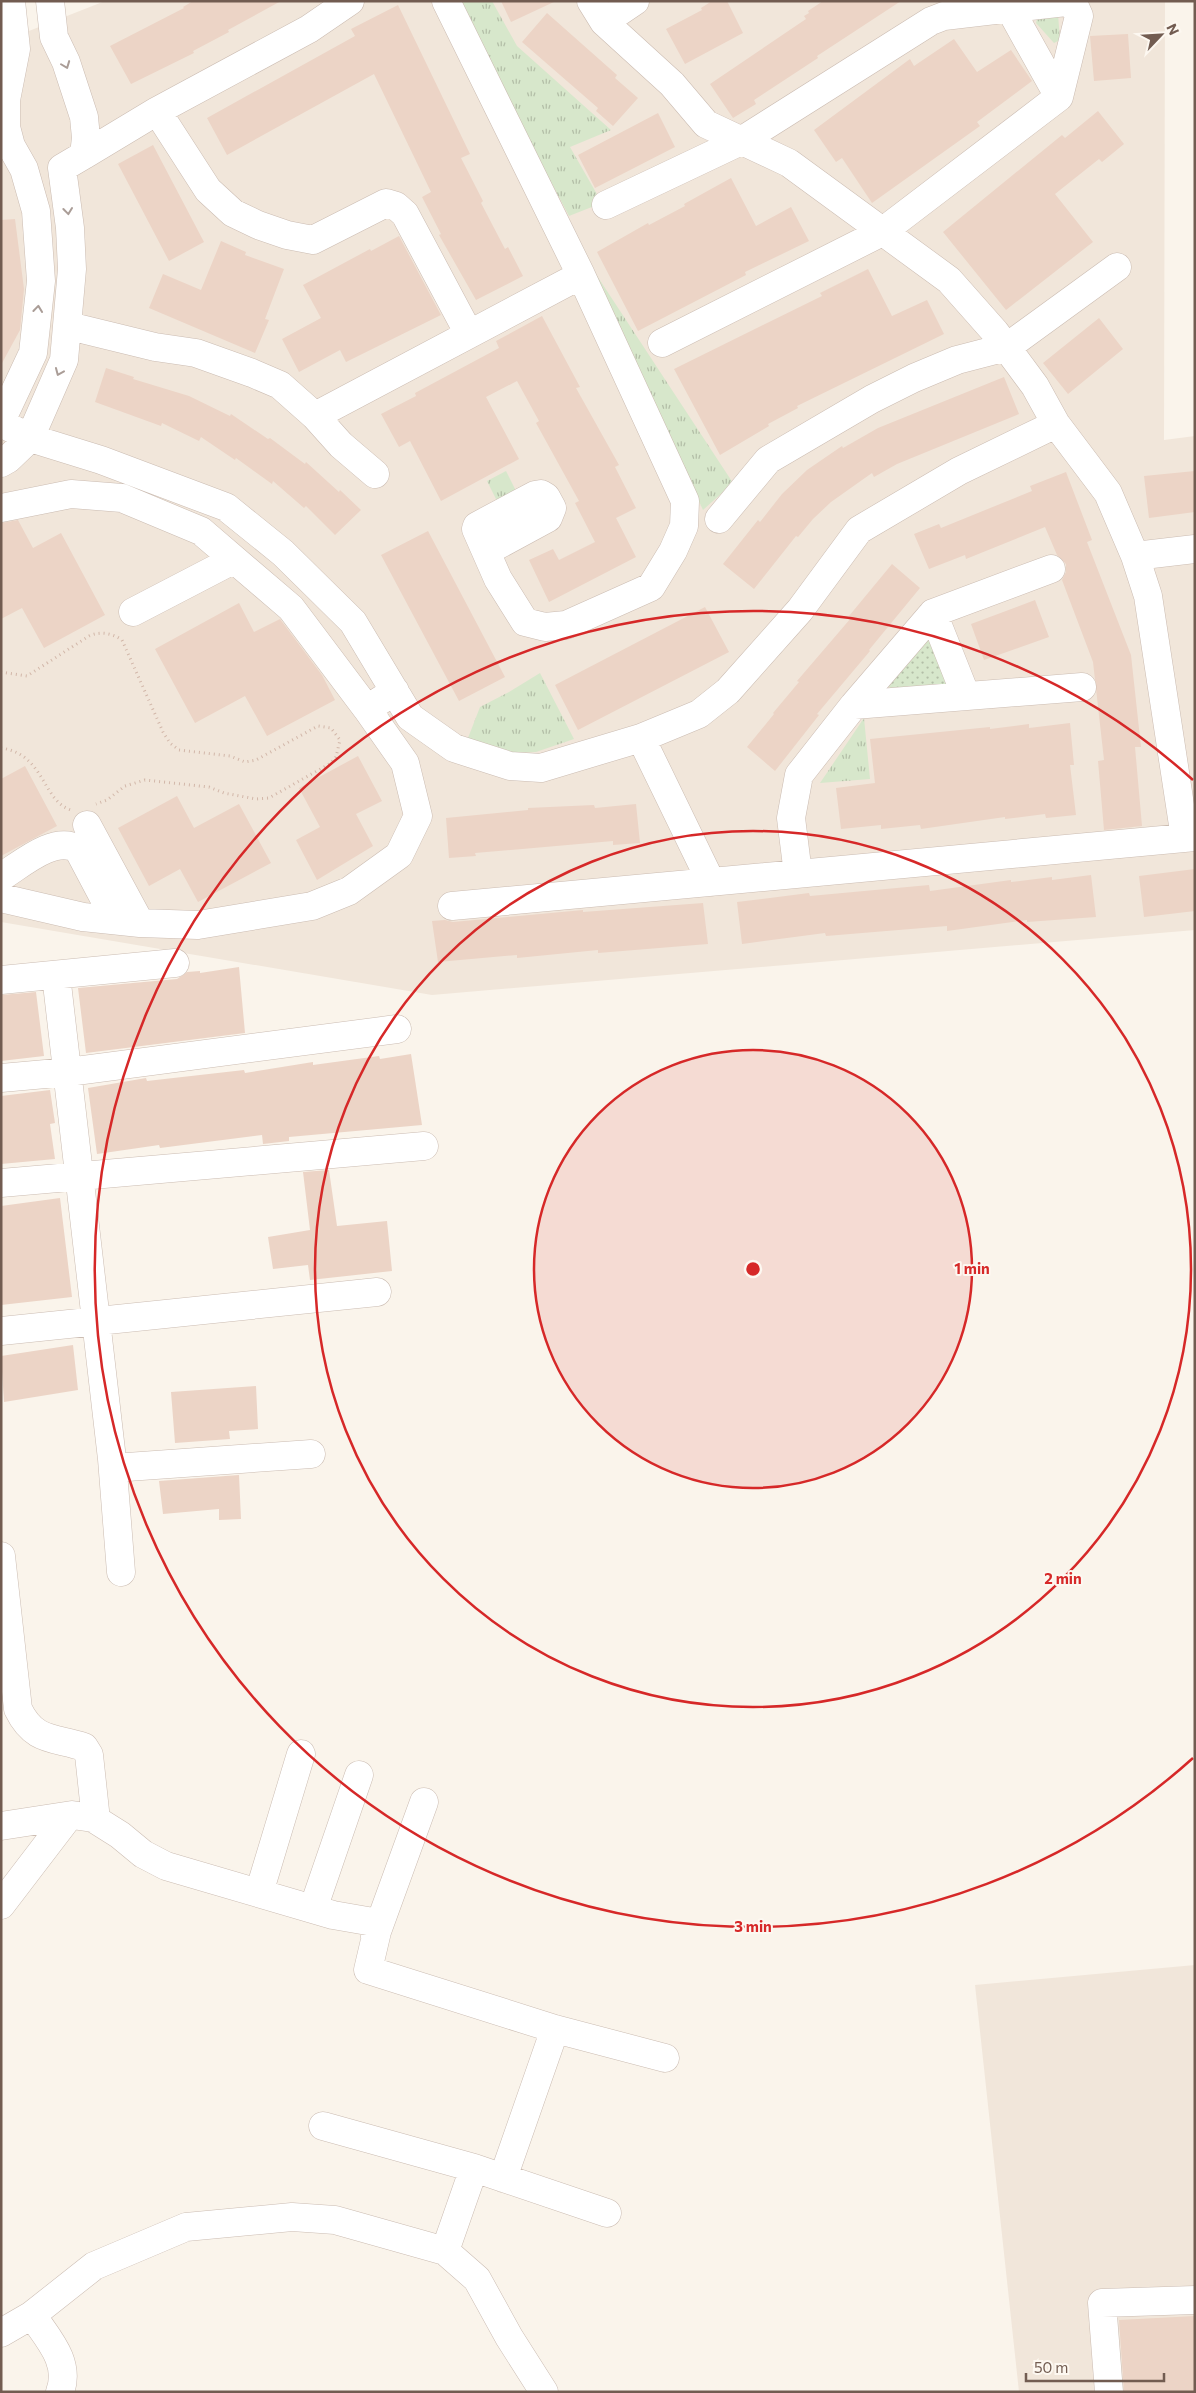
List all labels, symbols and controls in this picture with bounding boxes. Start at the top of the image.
north arrow [1136,10,1186,60]
text: N [1163,21,1183,38]
one-way arrow [60,60,70,69]
one-way arrow [62,208,73,216]
one-way arrow [32,305,43,313]
one-way arrow [54,367,65,376]
text: 1 min [954,1259,990,1277]
centre of rings [744,1260,762,1278]
text: 2 min [1044,1569,1082,1587]
text: 3 min [734,1917,772,1935]
scale bar [1026,2350,1164,2382]
text: 50 m [1034,2358,1068,2376]

